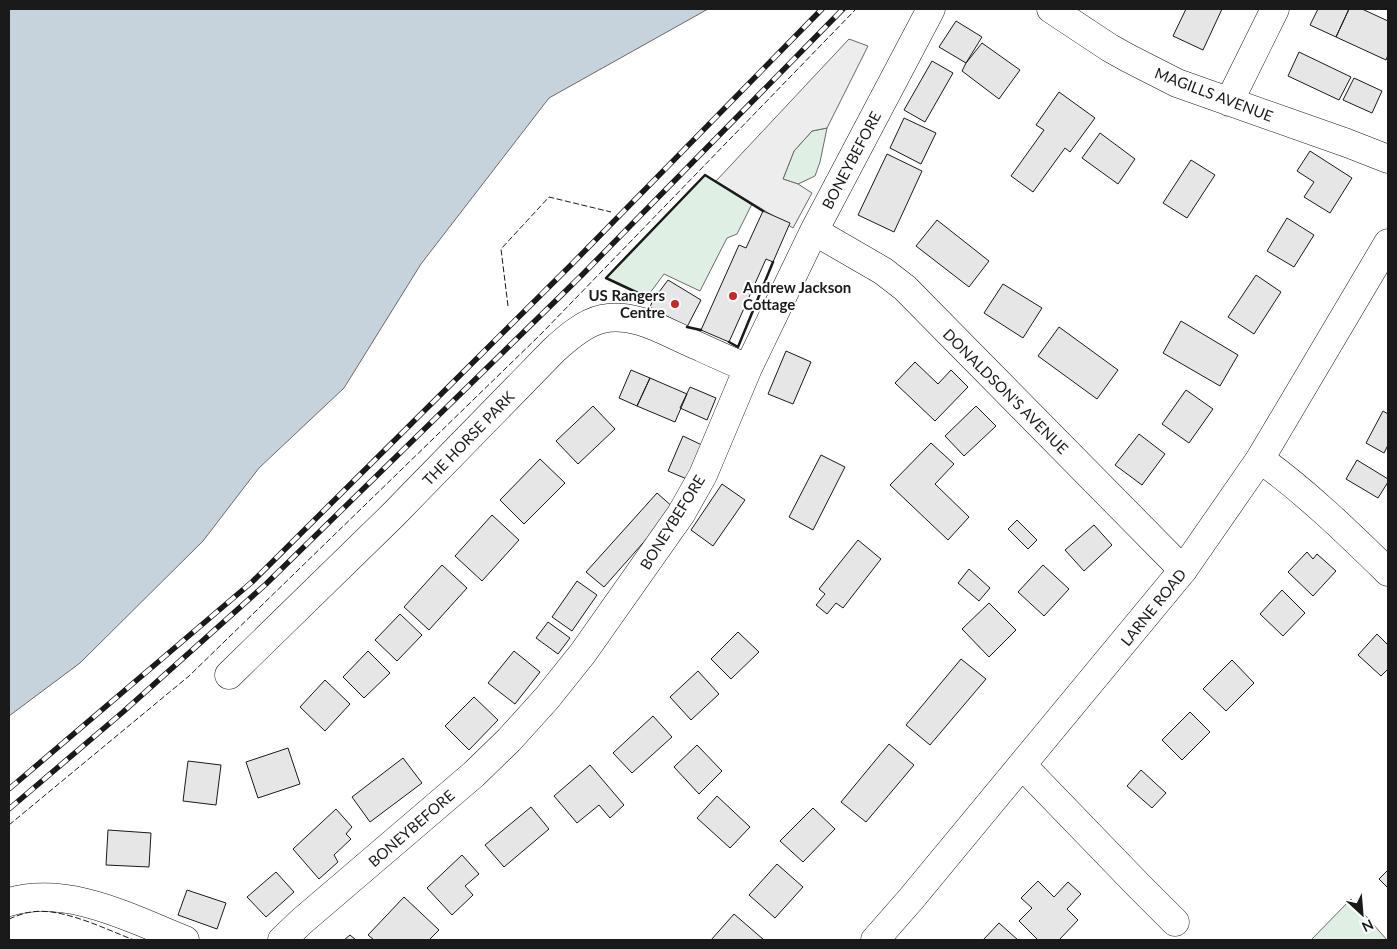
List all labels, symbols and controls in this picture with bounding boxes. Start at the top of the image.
street label: MAGILLS AVENUE [1152,63,1276,125]
street label: BONEYBEFORE [818,108,884,212]
place label: Andrew Jackson Cottage [742,278,851,313]
place label: US Rangers Centre [588,286,665,321]
marker: Andrew Jackson Cottage [727,290,739,302]
marker: US Rangers Centre [669,298,681,310]
street label: DONALDSON'S AVENUE [940,325,1072,457]
street label: THE HORSE PARK [418,387,518,489]
street label: BONEYBEFORE [636,471,708,573]
street label: LARNE ROAD [1116,565,1190,649]
street label: BONEYBEFORE [364,786,458,870]
north arrow [1337,889,1387,939]
text: N [1359,916,1376,936]

